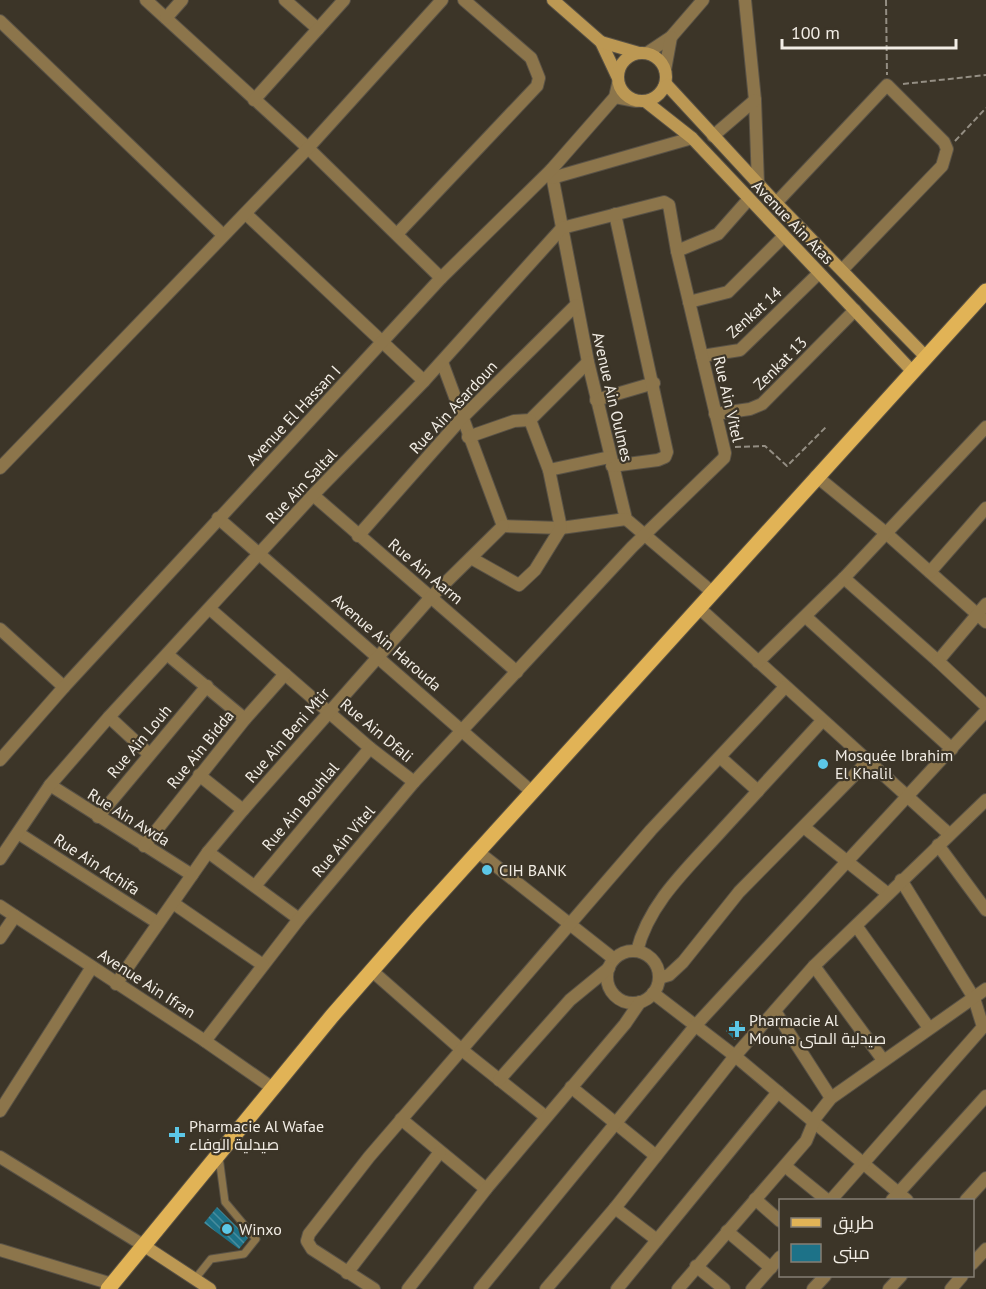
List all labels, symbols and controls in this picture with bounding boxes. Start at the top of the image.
scale bar [782,12,956,50]
text: 100 m [791,21,840,44]
street label: Avenue Ain Atas [748,176,838,268]
street label: Zenkat 14 [722,282,786,342]
street label: Avenue Ain Oulmes [588,330,638,464]
street label: Zenkat 13 [749,332,811,394]
street label: Rue Ain Vitel [709,354,749,444]
street label: Rue Ain Asardoun [405,356,501,458]
street label: Avenue El Hassan I [242,361,344,469]
street label: Rue Ain Saltal [261,444,341,528]
street label: Rue Ain Aarm [384,534,468,608]
street label: Avenue Ain Harouda [328,589,446,695]
street label: Rue Ain Beni Mtir [240,683,334,787]
street label: Rue Ain Dfali [336,694,418,766]
street label: Rue Ain Louh [102,700,176,782]
street label: Rue Ain Bidda [162,706,238,792]
place label: Mosquée Ibrahim El Khalil [835,745,953,783]
marker: Mosquée Ibrahim El Khalil [816,757,830,771]
street label: Rue Ain Bouhlal [257,758,343,854]
street label: Rue Ain Awda [84,784,174,850]
street label: Rue Ain Vitel [307,801,379,881]
street label: Rue Ain Achifa [50,829,144,899]
place label: CIH BANK [499,860,567,880]
marker: CIH BANK [480,863,494,877]
street label: Avenue Ain Ifran [94,944,200,1022]
place label: Pharmacie Al Mouna صيدلية المنى [749,1010,886,1049]
marker: Pharmacie Al Mouna صيدلية المنى [730,1022,744,1036]
place label: Pharmacie Al Wafae صيدلية الوفاء [189,1116,324,1154]
marker: Pharmacie Al Wafae صيدلية الوفاء [170,1128,184,1142]
legend [779,1199,974,1277]
text: طريق [833,1211,874,1235]
place label: Winxo [239,1219,282,1239]
marker: Winxo [220,1222,234,1236]
text: مبنى [833,1241,870,1264]

